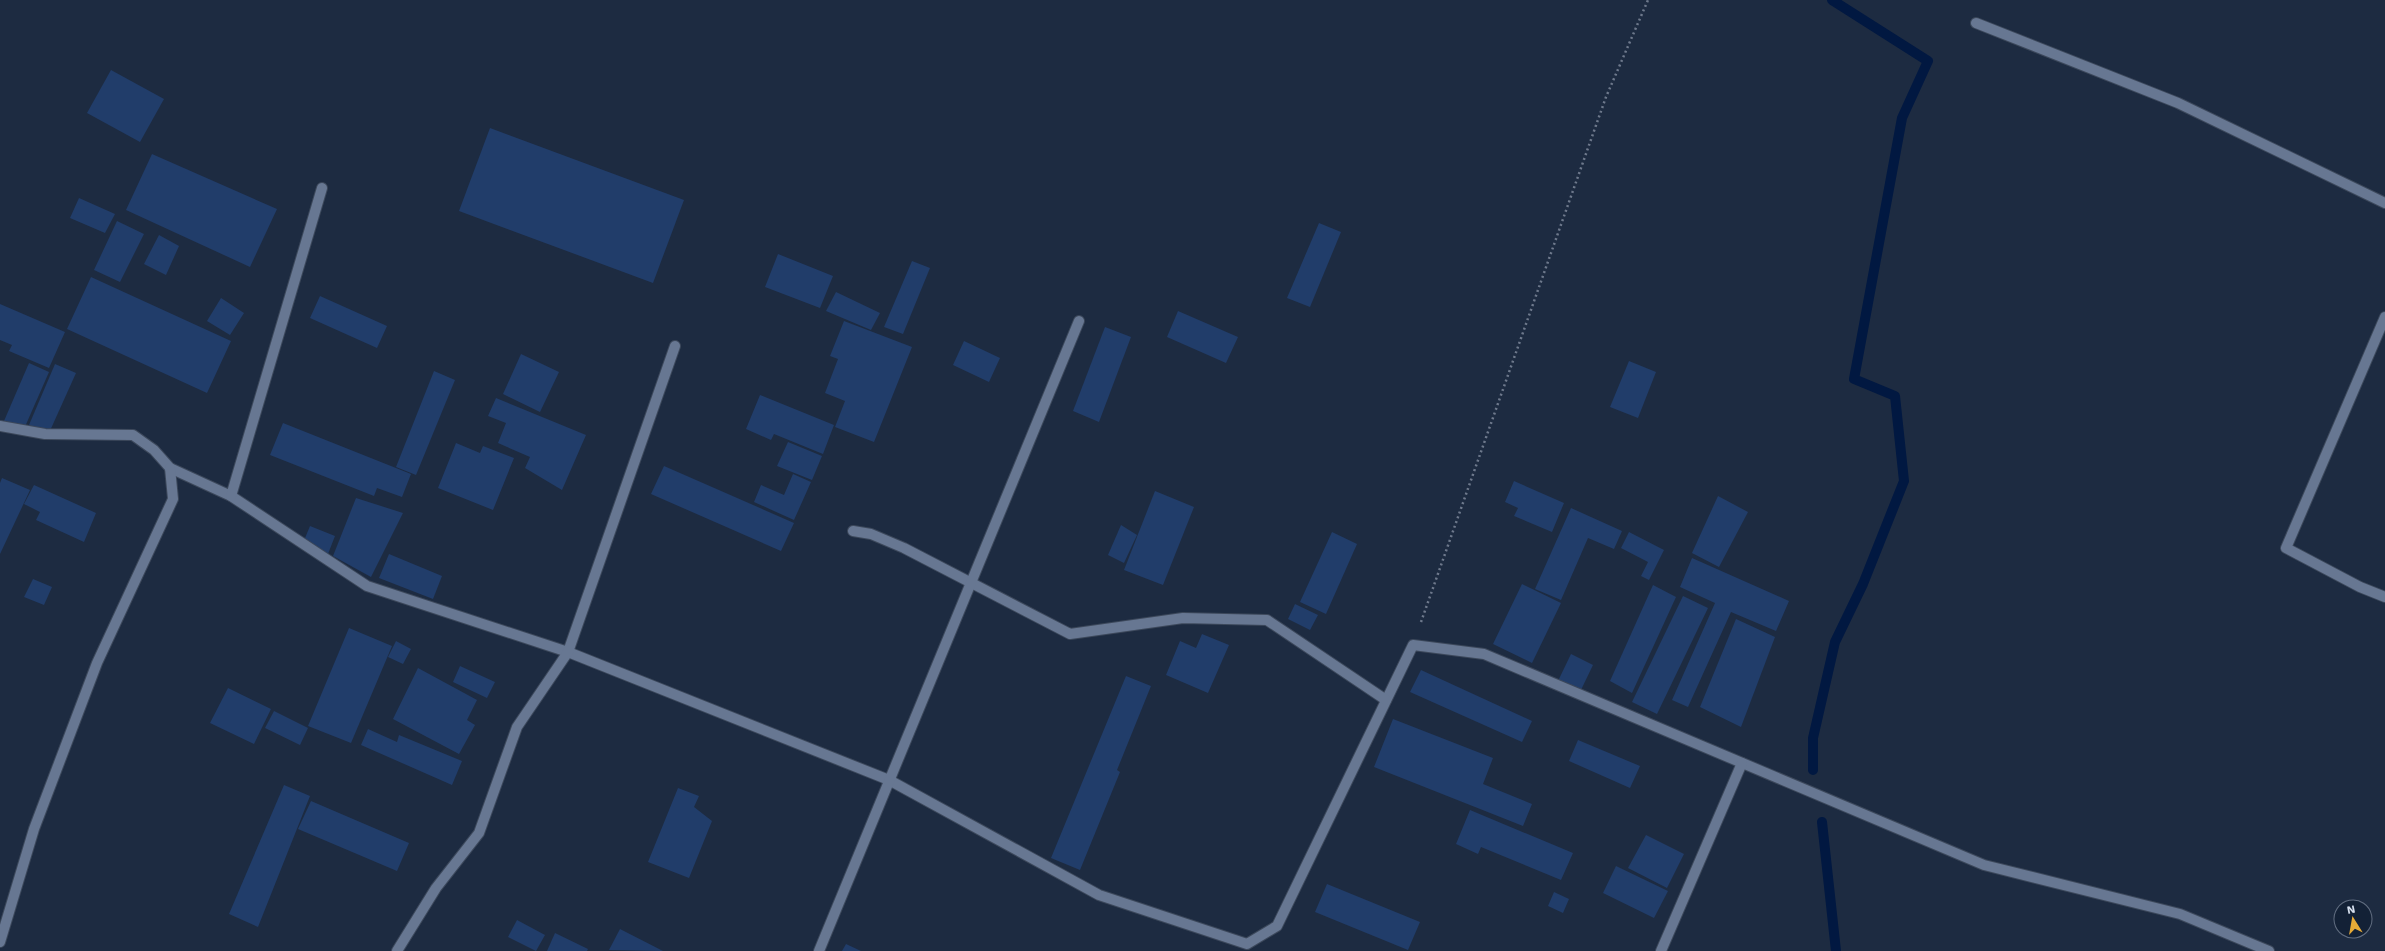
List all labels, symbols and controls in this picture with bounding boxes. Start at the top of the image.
north arrow [2333,899,2373,939]
text: N [2346,903,2356,917]

